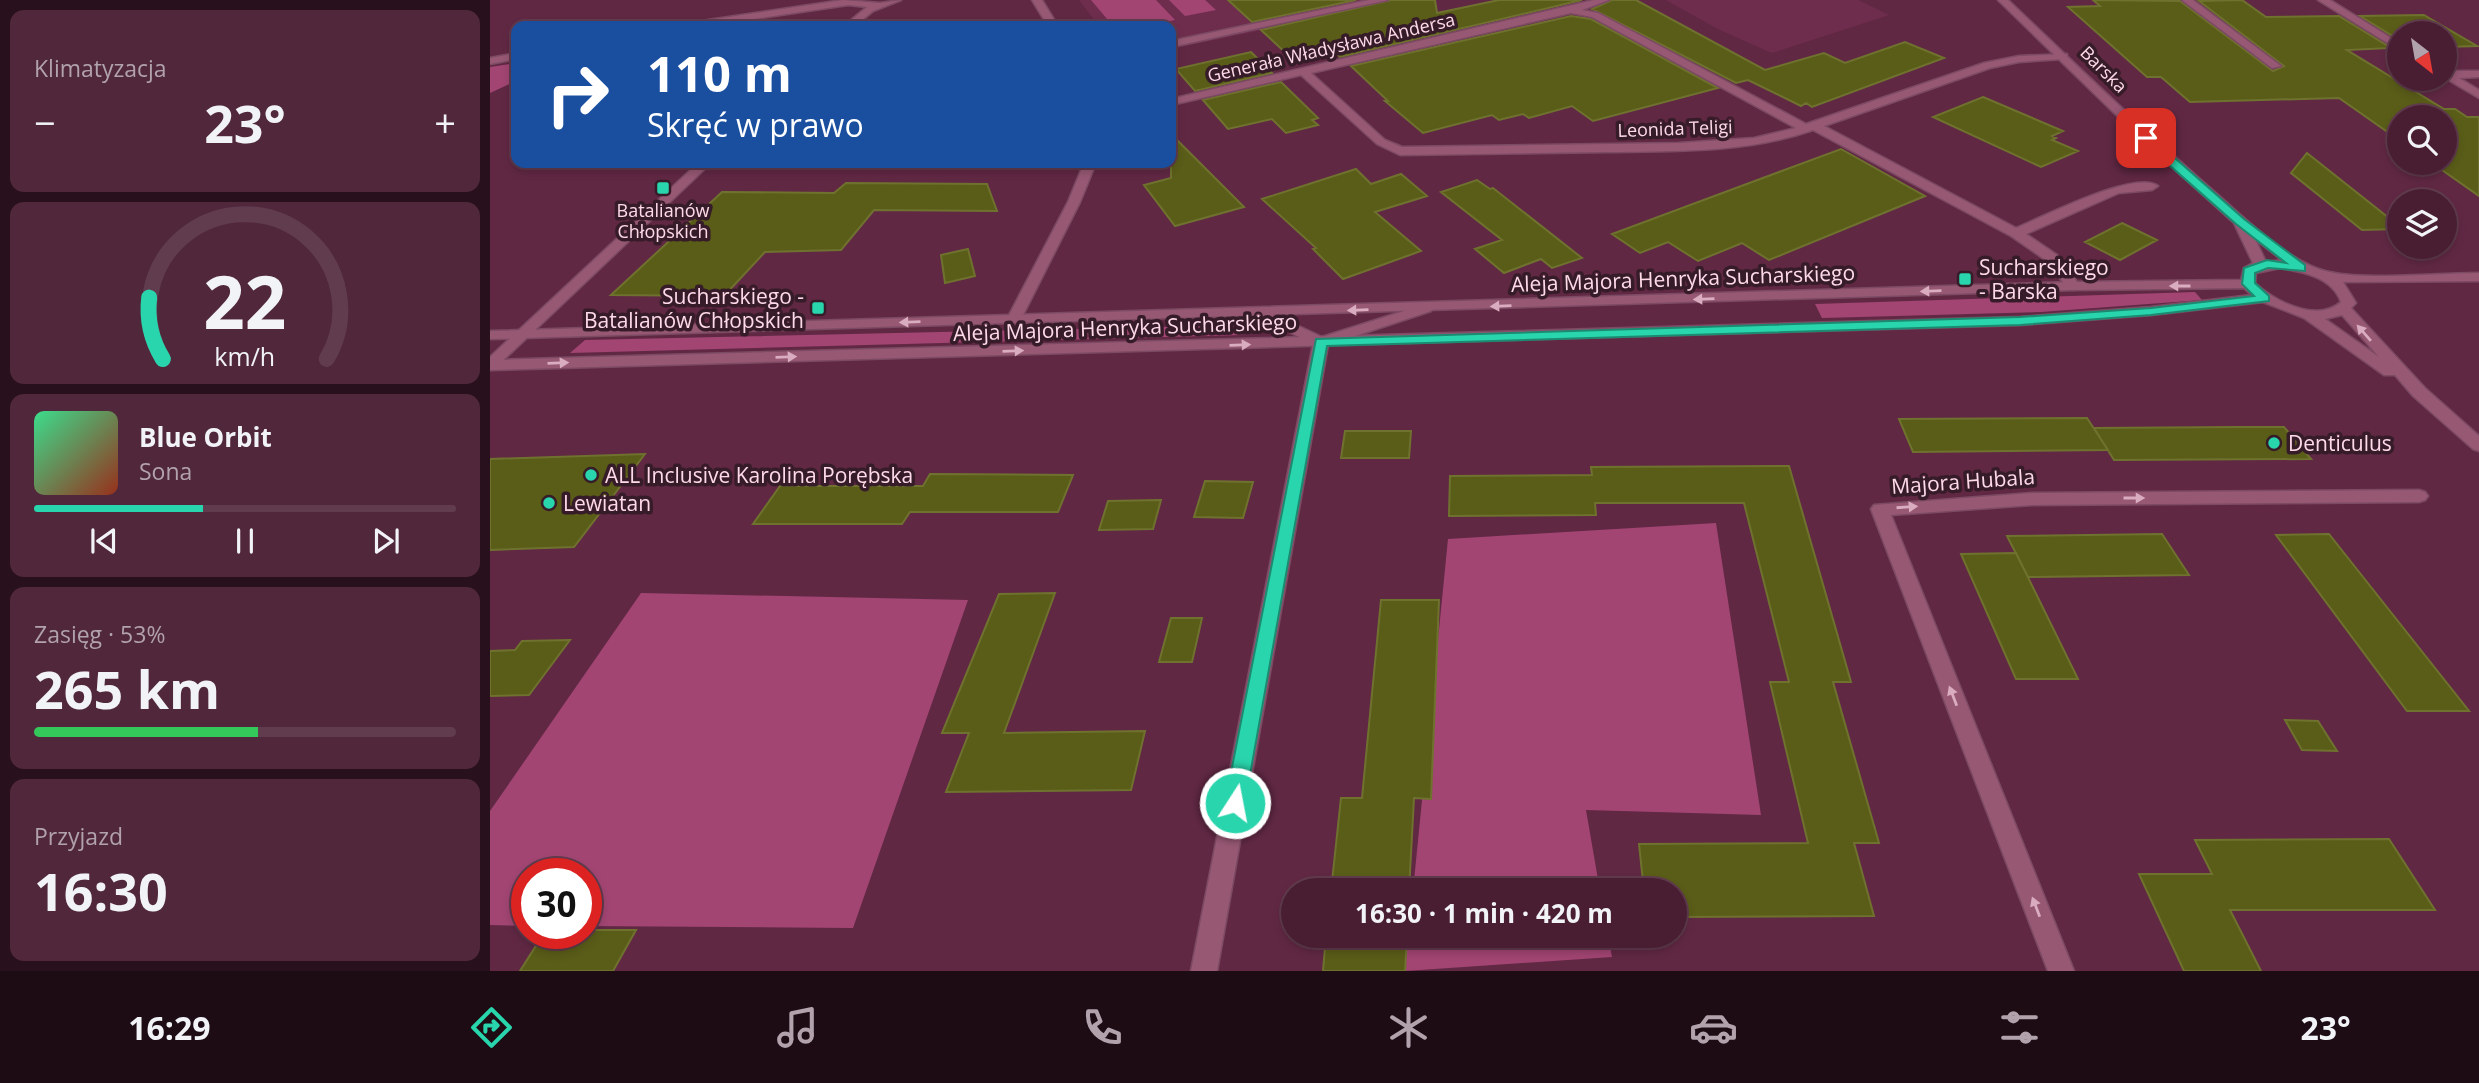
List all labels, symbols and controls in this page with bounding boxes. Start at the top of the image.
street label: Generała Władysława Andersa [1205,7,1457,87]
north arrow [2387,21,2457,91]
map controls [2387,21,2457,259]
text: 110 m [647,40,792,106]
street label: Barska [2075,40,2133,98]
icon: right [532,49,623,140]
text: Klimatyzacja [34,52,167,84]
text: 23° [204,87,286,158]
text: − [34,96,56,148]
text: + [434,96,456,148]
text: Skręć w prawo [647,103,864,146]
button: search [2387,105,2457,175]
pin [2116,108,2176,168]
street label: Leonida Teligi [1617,114,1733,142]
icon: arrive [2127,119,2165,157]
marker: Batalianów Chłopskich [655,180,671,196]
button: layers [2387,189,2457,259]
place label: Batalianów Chłopskich [617,198,710,243]
text: 22 [203,252,287,351]
place label: Sucharskiego - Barska [1979,253,2109,305]
street label: Aleja Majora Henryka Sucharskiego [1511,258,1855,298]
marker: Sucharskiego - Barska [1957,271,1973,287]
one-way arrow [2169,280,2191,292]
place label: Sucharskiego - Batalianów Chłopskich [584,282,804,334]
one-way arrow [1920,286,1942,297]
one-way arrow [1693,293,1715,304]
marker: Sucharskiego - Batalianów Chłopskich [810,300,826,316]
one-way arrow [1490,300,1512,311]
one-way arrow [1347,305,1369,316]
street label: Aleja Majora Henryka Sucharskiego [953,307,1297,347]
one-way arrow [899,317,921,328]
one-way arrow [2356,324,2372,342]
text: km/h [215,339,275,373]
one-way arrow [1230,339,1252,350]
one-way arrow [1002,345,1024,357]
one-way arrow [775,352,797,363]
one-way arrow [547,358,569,369]
text: Blue Orbit [139,419,272,455]
place label: Denticulus [2288,429,2392,457]
marker: Denticulus [2266,435,2282,451]
text: Sona [139,455,192,487]
place label: ALL Inclusive Karolina Porębska [605,461,913,489]
street label: Majora Hubala [1890,462,2036,500]
marker: ALL Inclusive Karolina Porębska [583,467,599,483]
place label: Lewiatan [563,489,651,517]
one-way arrow [2123,492,2145,504]
marker: Lewiatan [541,495,557,511]
one-way arrow [1896,501,1918,512]
icon: previous [85,522,123,560]
icon: pause [226,522,264,560]
icon: next [367,522,405,560]
text: Zasięg · 53% [34,618,165,650]
text: 265 km [34,653,220,724]
one-way arrow [1948,685,1959,706]
position arrow [1198,766,1272,840]
text: Przyjazd [34,820,123,852]
text: 16:30 [34,855,168,926]
speed limit sign: 30 [511,858,602,949]
text: 16:30 · 1 min · 420 m [1355,895,1613,931]
one-way arrow [2031,897,2042,918]
icon: directions [467,1003,516,1052]
icon: music [773,1003,822,1052]
icon: phone [1078,1003,1127,1052]
icon: climate [1384,1003,1433,1052]
icon: car [1689,1003,1738,1052]
icon: filters [1995,1003,2044,1052]
text: 16:29 [128,1006,211,1049]
text: 23° [2300,1006,2351,1049]

